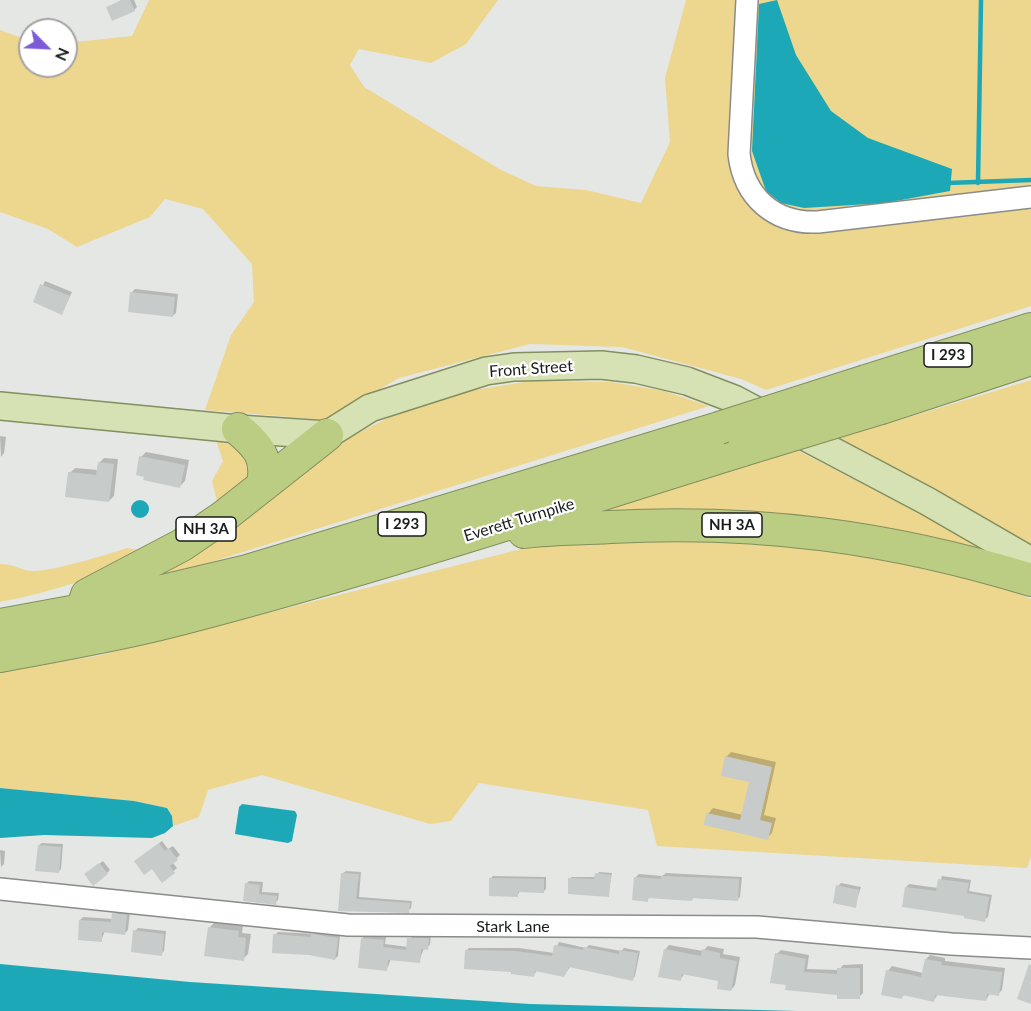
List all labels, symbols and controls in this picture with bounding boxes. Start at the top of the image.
north arrow [18,18,78,78]
text: N [52,45,74,64]
road number: I 293 [924,343,972,367]
street label: Front Street [489,357,573,381]
street label: Everett Turnpike [461,494,577,546]
road number: I 293 [378,512,426,536]
road number: NH 3A [702,513,762,537]
road number: NH 3A [176,517,236,541]
street label: Stark Lane [476,917,550,937]

